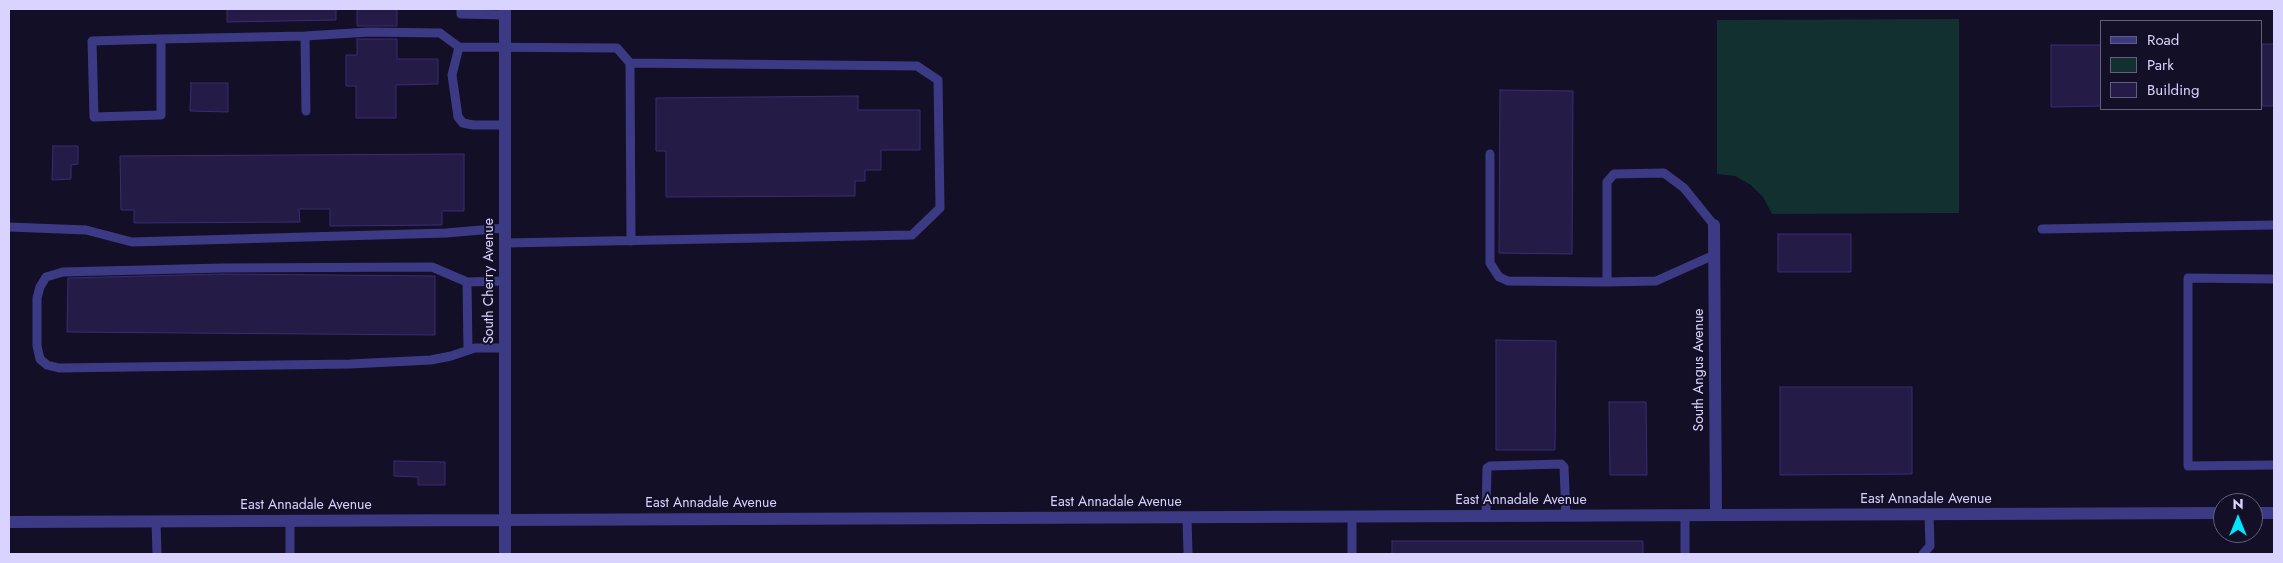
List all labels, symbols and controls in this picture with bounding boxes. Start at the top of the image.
legend [2100,20,2263,110]
text: Road [2147,29,2179,51]
text: Park [2147,54,2174,76]
text: Building [2147,79,2199,101]
street label: South Cherry Avenue [482,218,498,344]
street label: South Angus Avenue [1692,309,1708,431]
street label: East Annadale Avenue [1860,492,1992,508]
street label: East Annadale Avenue [1455,493,1587,509]
north arrow [2213,493,2263,543]
text: N [2232,494,2244,514]
street label: East Annadale Avenue [1050,495,1182,511]
street label: East Annadale Avenue [645,496,777,512]
street label: East Annadale Avenue [240,498,372,514]

